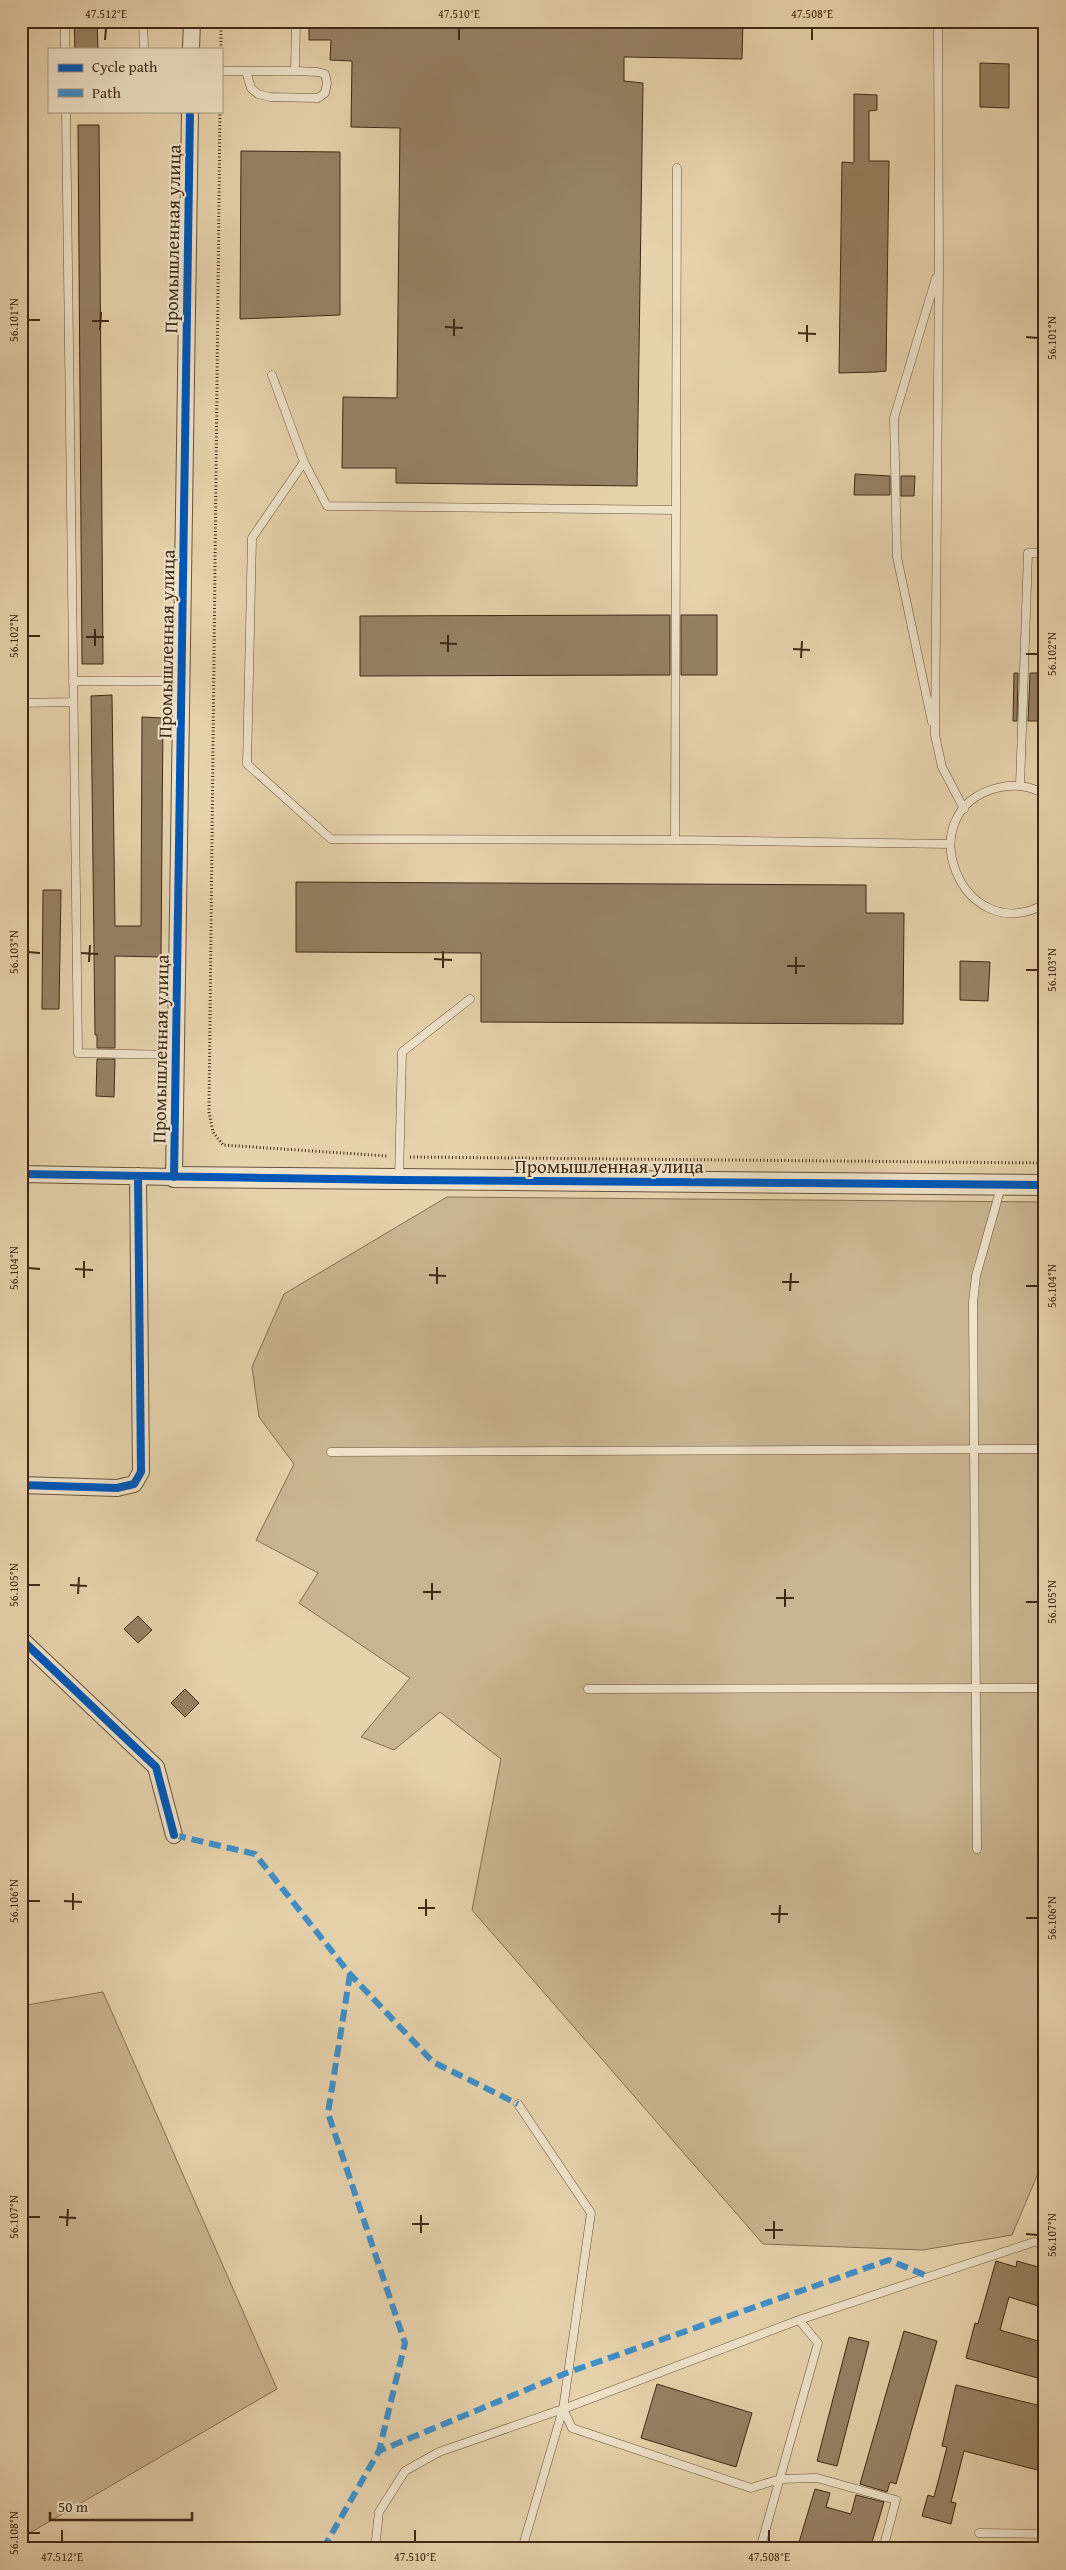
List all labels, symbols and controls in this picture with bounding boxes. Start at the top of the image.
text: 47.512°E [85,5,127,22]
text: 47.510°E [438,5,480,22]
text: 47.508°E [791,5,833,22]
legend [48,48,222,112]
text: Cycle path [92,56,158,77]
text: Path [92,82,121,103]
street label: Промышленная улица [156,144,188,334]
text: 56.101°N [5,298,22,342]
text: 56.101°N [1043,316,1060,360]
street label: Промышленная улица [150,549,182,739]
text: 56.102°N [5,614,22,658]
text: 56.102°N [1043,632,1060,676]
text: 56.103°N [5,930,22,974]
text: 56.103°N [1043,948,1060,992]
street label: Промышленная улица [144,954,176,1144]
street label: Промышленная улица [515,1152,704,1180]
text: 56.104°N [5,1246,22,1290]
text: 56.104°N [1043,1264,1060,1308]
text: 56.105°N [5,1563,22,1607]
text: 56.105°N [1043,1580,1060,1624]
text: 56.106°N [5,1879,22,1923]
text: 56.106°N [1043,1896,1060,1940]
text: 56.107°N [5,2195,22,2239]
text: 56.107°N [1043,2213,1060,2257]
scale bar [50,2490,192,2522]
text: 50 m [58,2496,89,2517]
text: 56.108°N [5,2511,22,2555]
text: 47.512°E [41,2548,83,2565]
text: 47.510°E [394,2548,436,2565]
text: 47.508°E [748,2548,790,2565]

